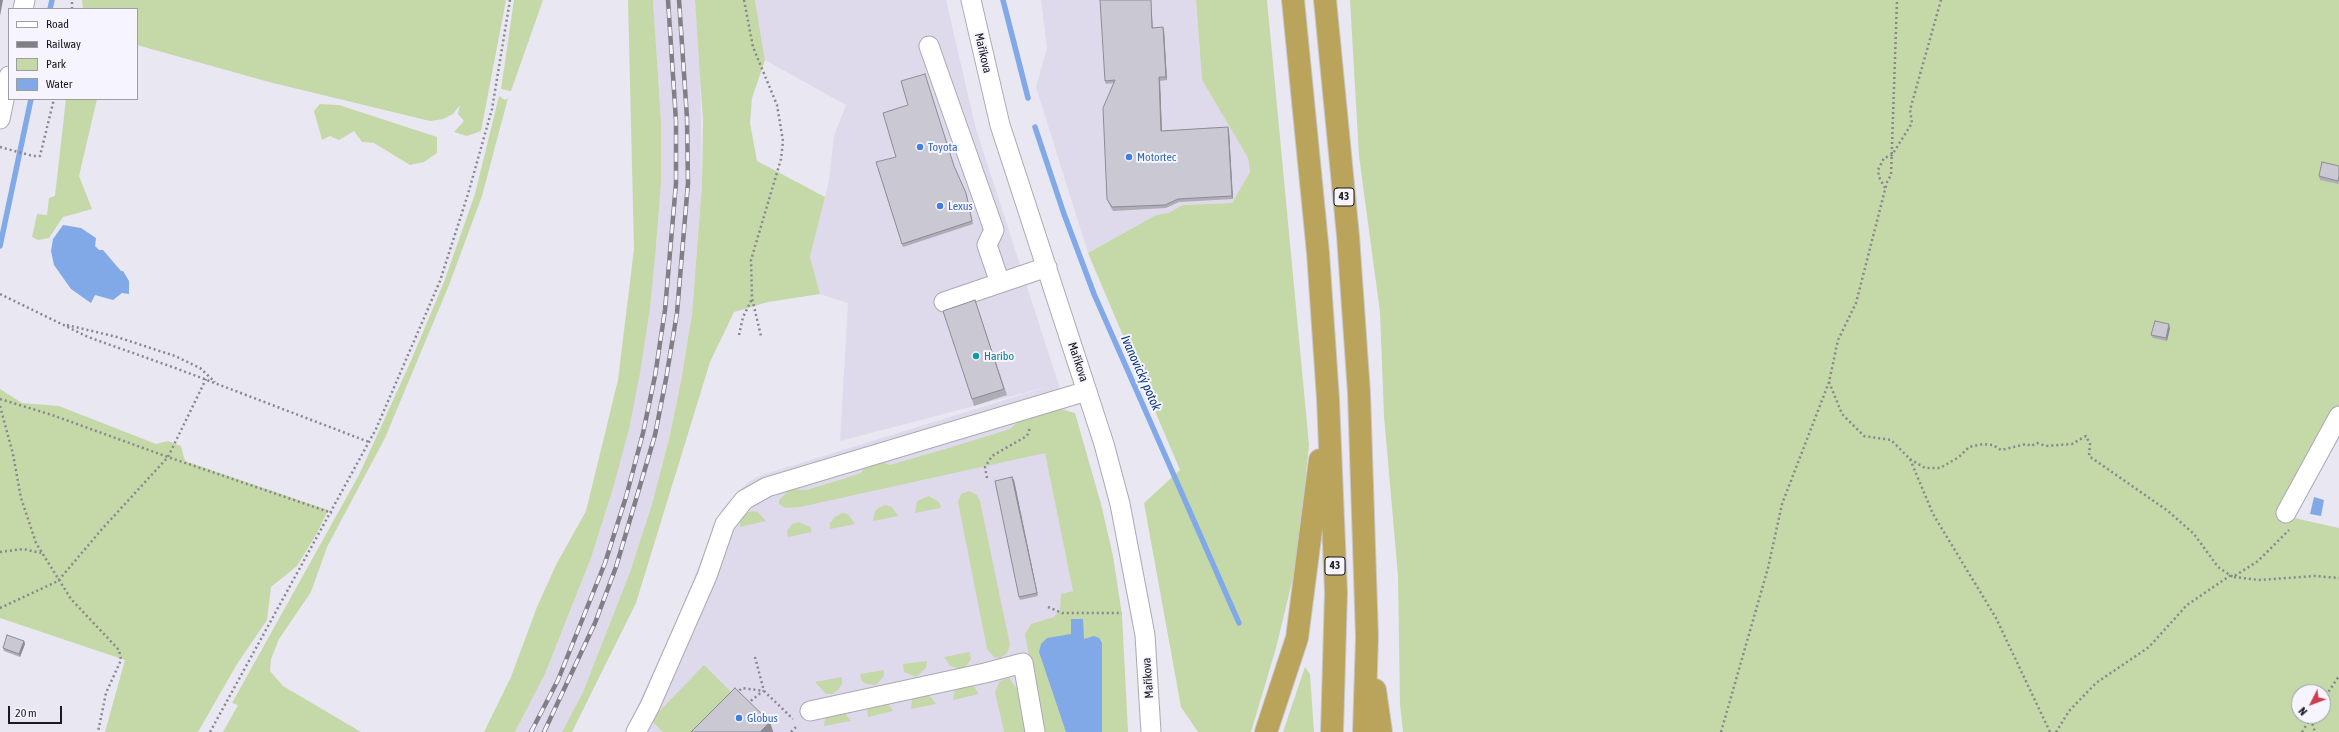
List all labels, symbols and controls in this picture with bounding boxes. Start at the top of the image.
legend [8,8,138,100]
text: Road [46,17,69,31]
street label: Maříkova [971,31,995,75]
text: Railway [46,37,81,51]
text: Park [46,57,66,71]
text: Water [46,77,72,91]
place label: Toyota [928,140,958,154]
marker: Toyota [915,142,925,152]
place label: Motortec [1137,150,1176,164]
marker: Motortec [1124,152,1134,162]
road number: 43 [1334,188,1354,206]
place label: Lexus [948,199,973,213]
marker: Lexus [935,201,945,211]
water label: Ivanovický potok [1117,333,1165,413]
street label: Maříkova [1065,340,1091,384]
place label: Haribo [984,349,1014,363]
marker: Haribo [971,351,981,361]
road number: 43 [1325,557,1345,575]
street label: Maříkova [1139,657,1157,699]
north arrow [2291,684,2331,724]
scale bar [10,698,64,724]
text: N [2296,705,2309,718]
text: 20 m [15,706,37,720]
place label: Globus [747,711,778,725]
marker: Globus [734,713,744,723]

